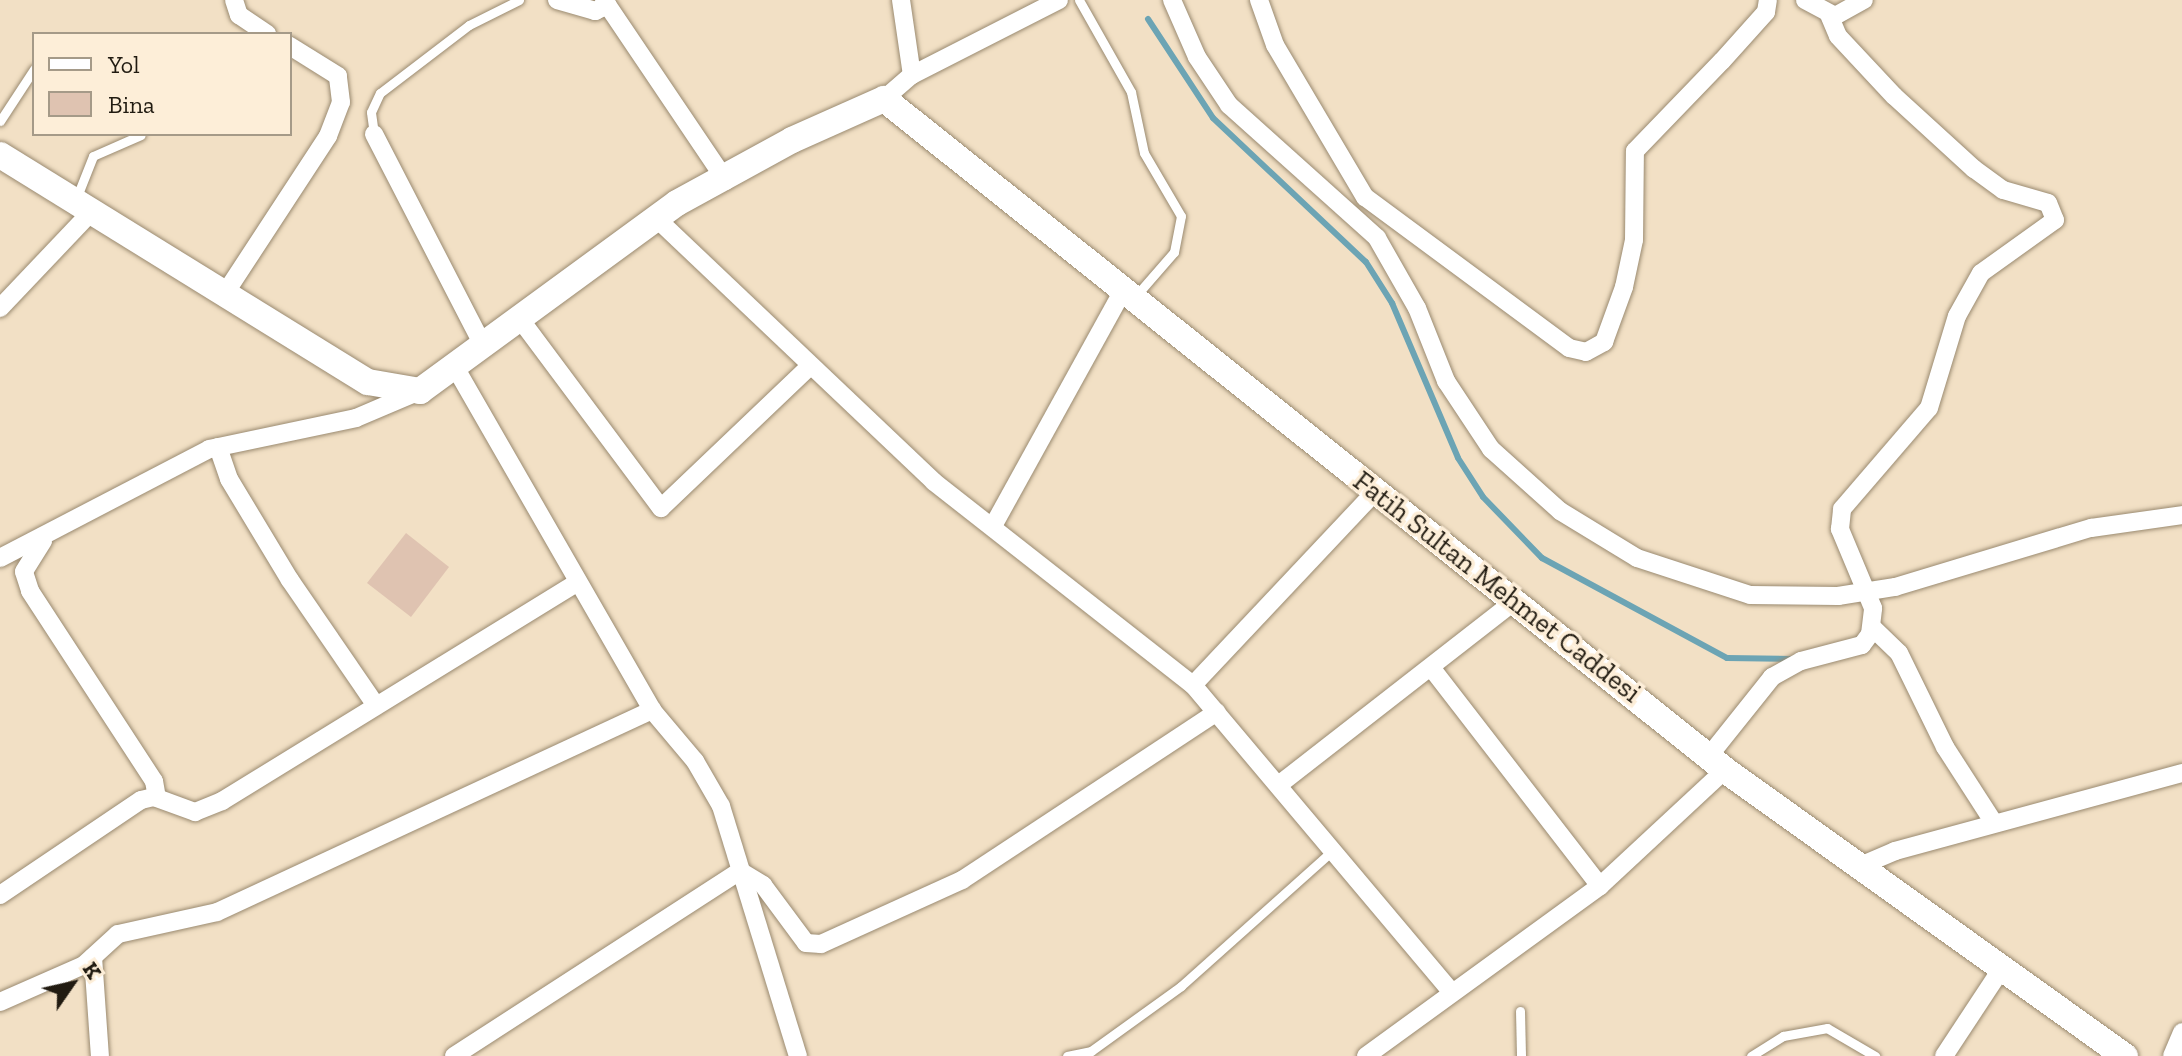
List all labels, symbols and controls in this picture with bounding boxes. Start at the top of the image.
legend [32,32,292,136]
text: Yol [108,50,140,79]
text: Bina [108,90,155,119]
street label: Fatih Sultan Mehmet Caddesi [1346,464,1648,710]
north arrow [32,944,112,1024]
text: K [77,957,108,984]

